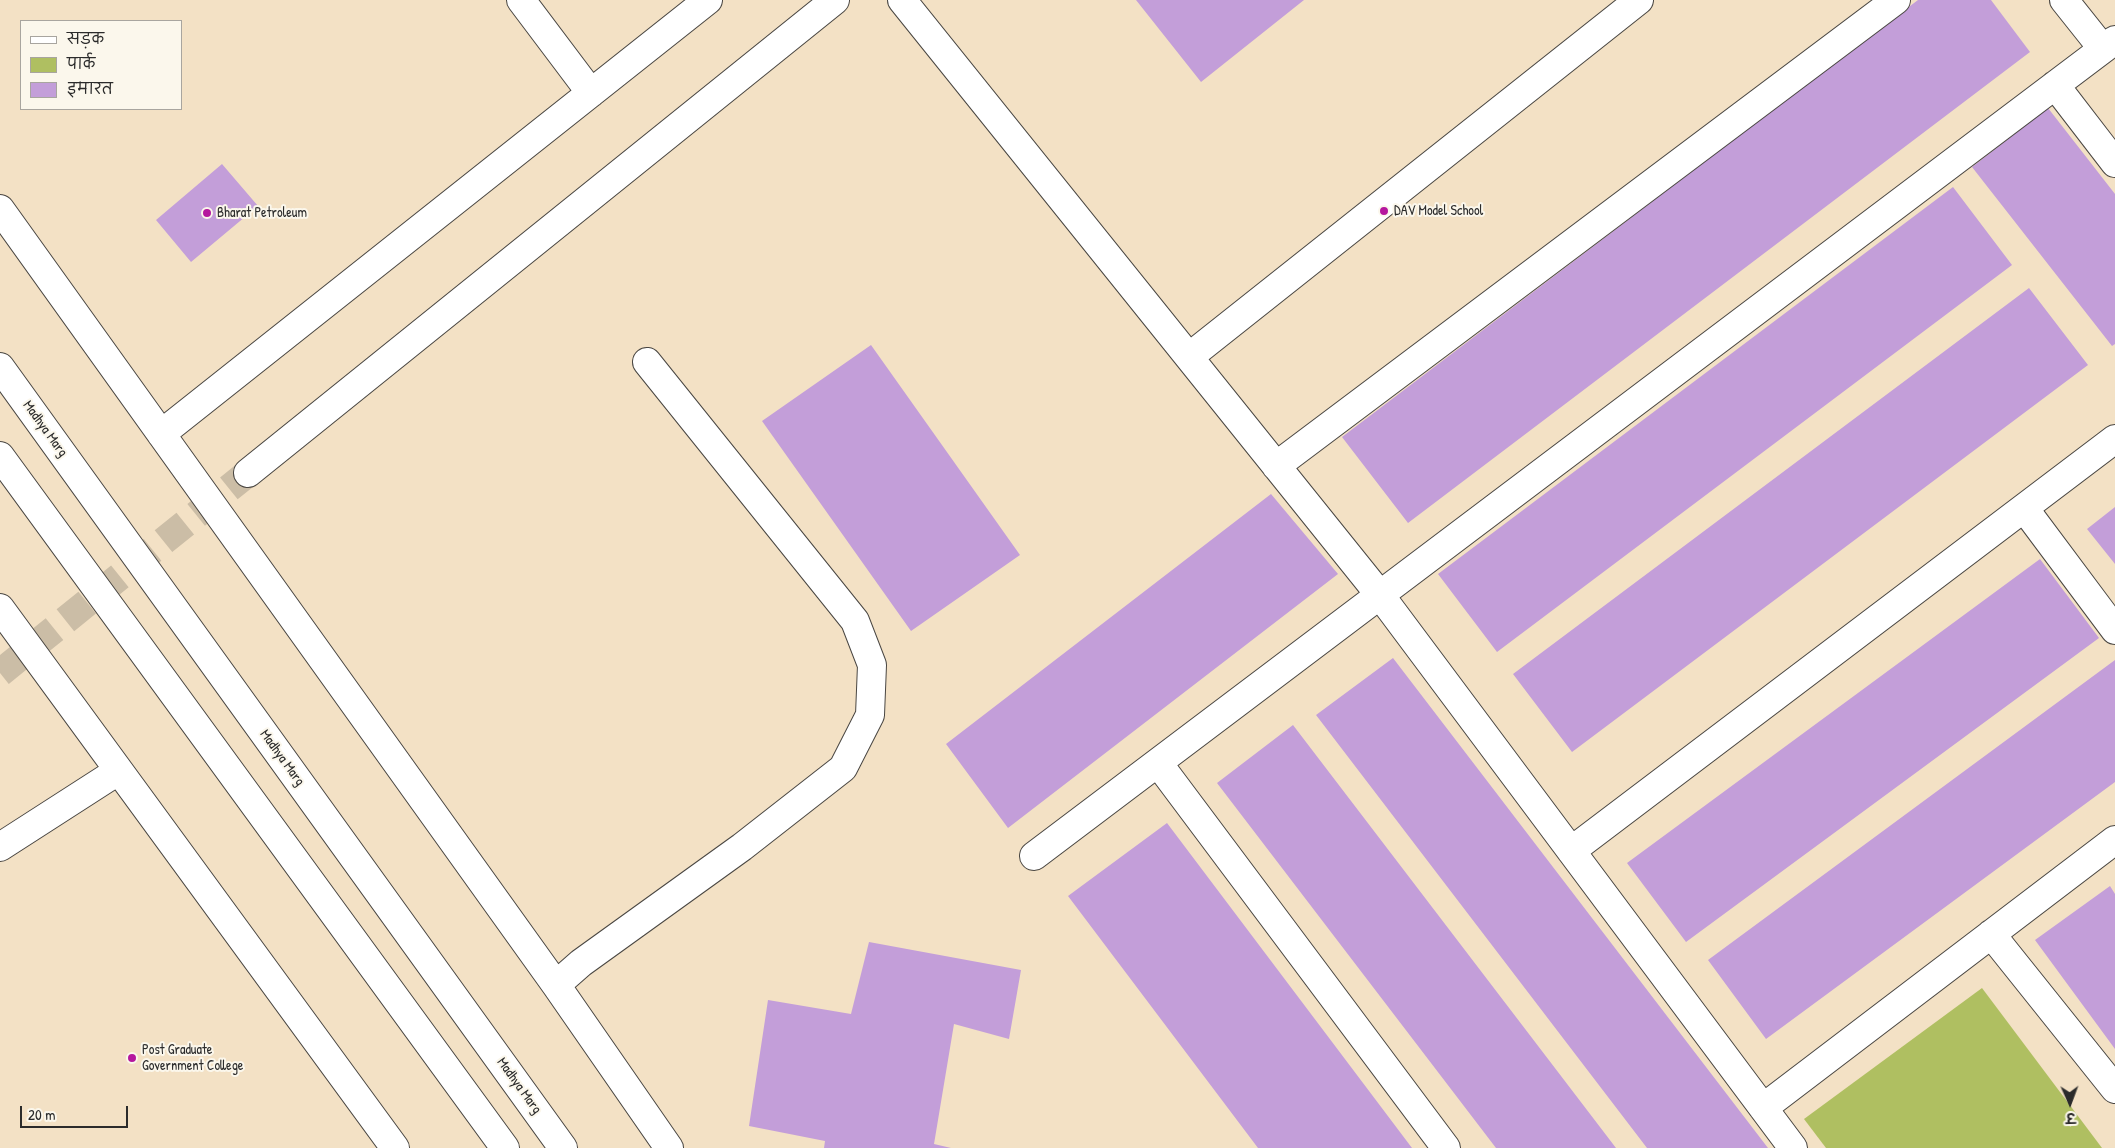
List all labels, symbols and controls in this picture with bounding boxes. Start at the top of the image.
legend [20,20,182,110]
text: सड़क [67,28,104,49]
text: पार्क [67,53,95,74]
text: इमारत [67,78,113,99]
place label: DAV Model School [1394,203,1483,219]
place label: Bharat Petroleum [217,205,307,221]
marker: DAV Model School [1378,205,1390,217]
marker: Bharat Petroleum [201,207,213,219]
street label: Madhya Marg [19,398,71,460]
street label: Madhya Marg [256,727,308,789]
place label: Post Graduate Government College [142,1042,243,1074]
marker: Post Graduate Government College [126,1052,138,1064]
street label: Madhya Marg [493,1055,545,1117]
north arrow [2045,1078,2095,1128]
scale bar [22,1096,130,1128]
text: 20 m [28,1104,55,1125]
text: उ [2066,1109,2076,1128]

